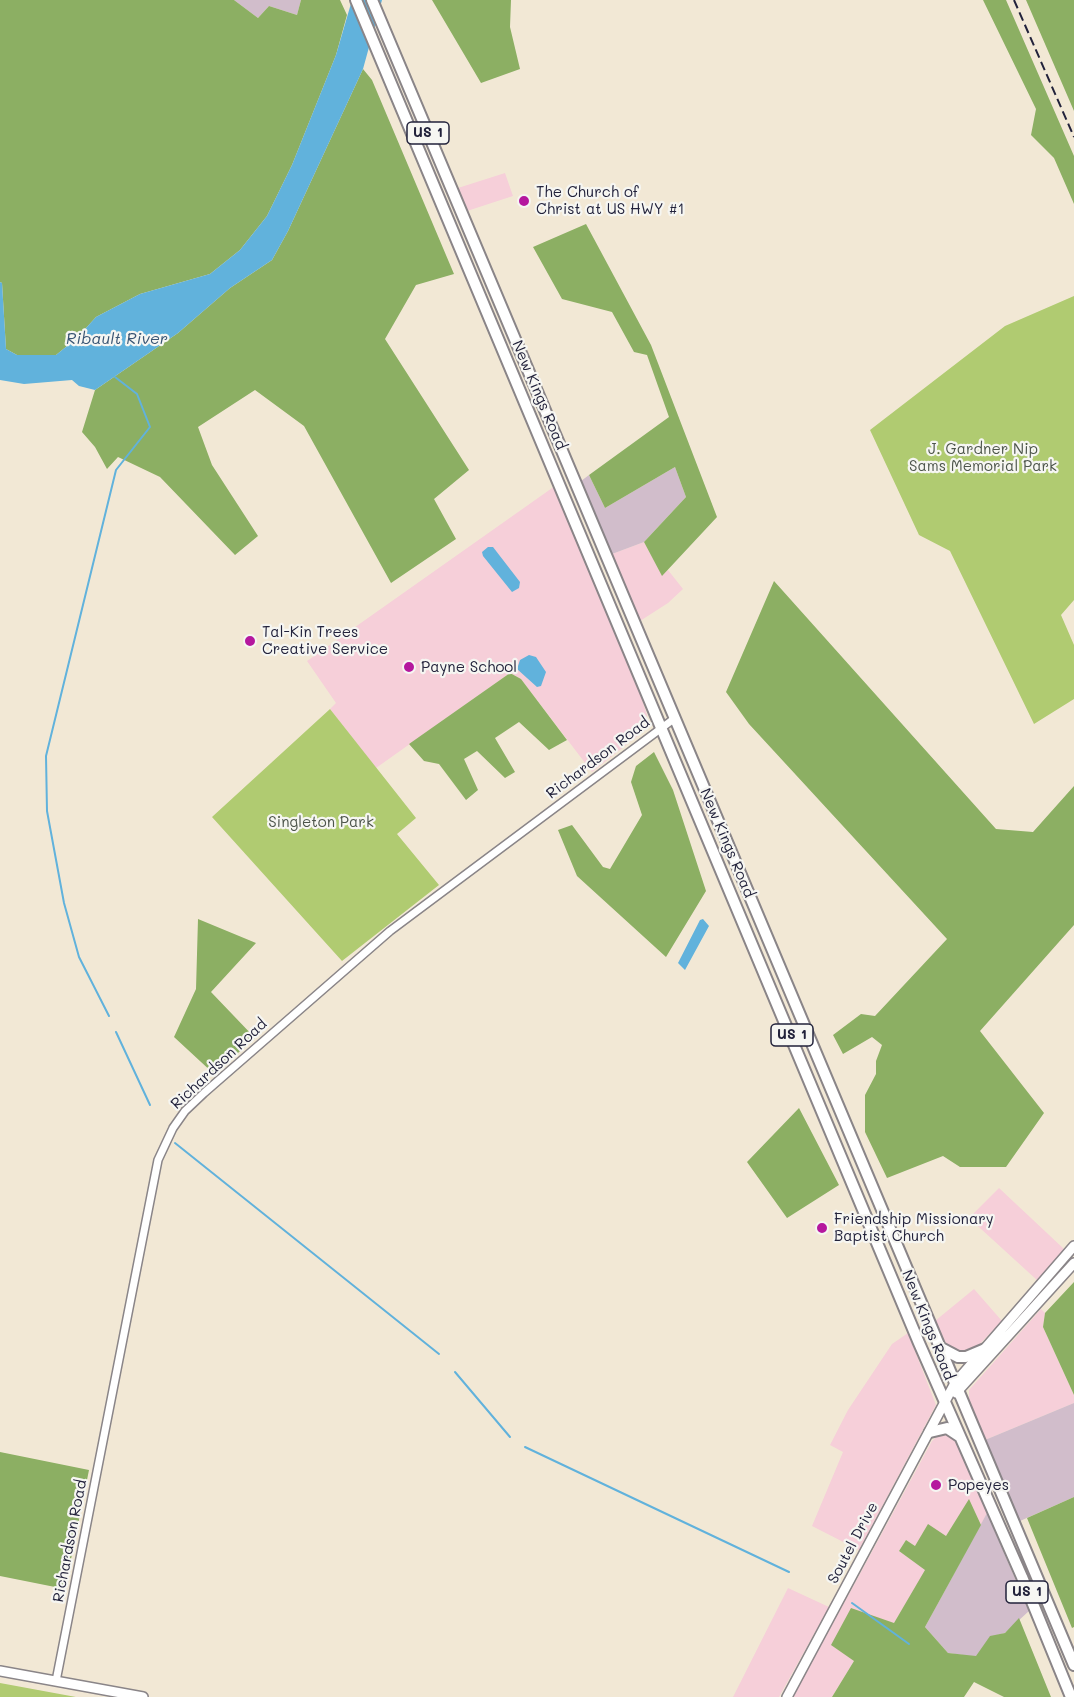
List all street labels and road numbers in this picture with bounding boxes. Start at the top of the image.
road number: US 1 [407,122,449,144]
street label: New Kings Road [508,338,570,452]
street label: Richardson Road [543,713,653,803]
street label: New Kings Road [696,786,758,900]
street label: Richardson Road [167,1015,271,1113]
road number: US 1 [771,1024,813,1046]
street label: New Kings Road [898,1267,958,1383]
street label: Richardson Road [49,1478,91,1604]
street label: Soutel Drive [824,1499,882,1587]
road number: US 1 [1006,1581,1048,1603]

